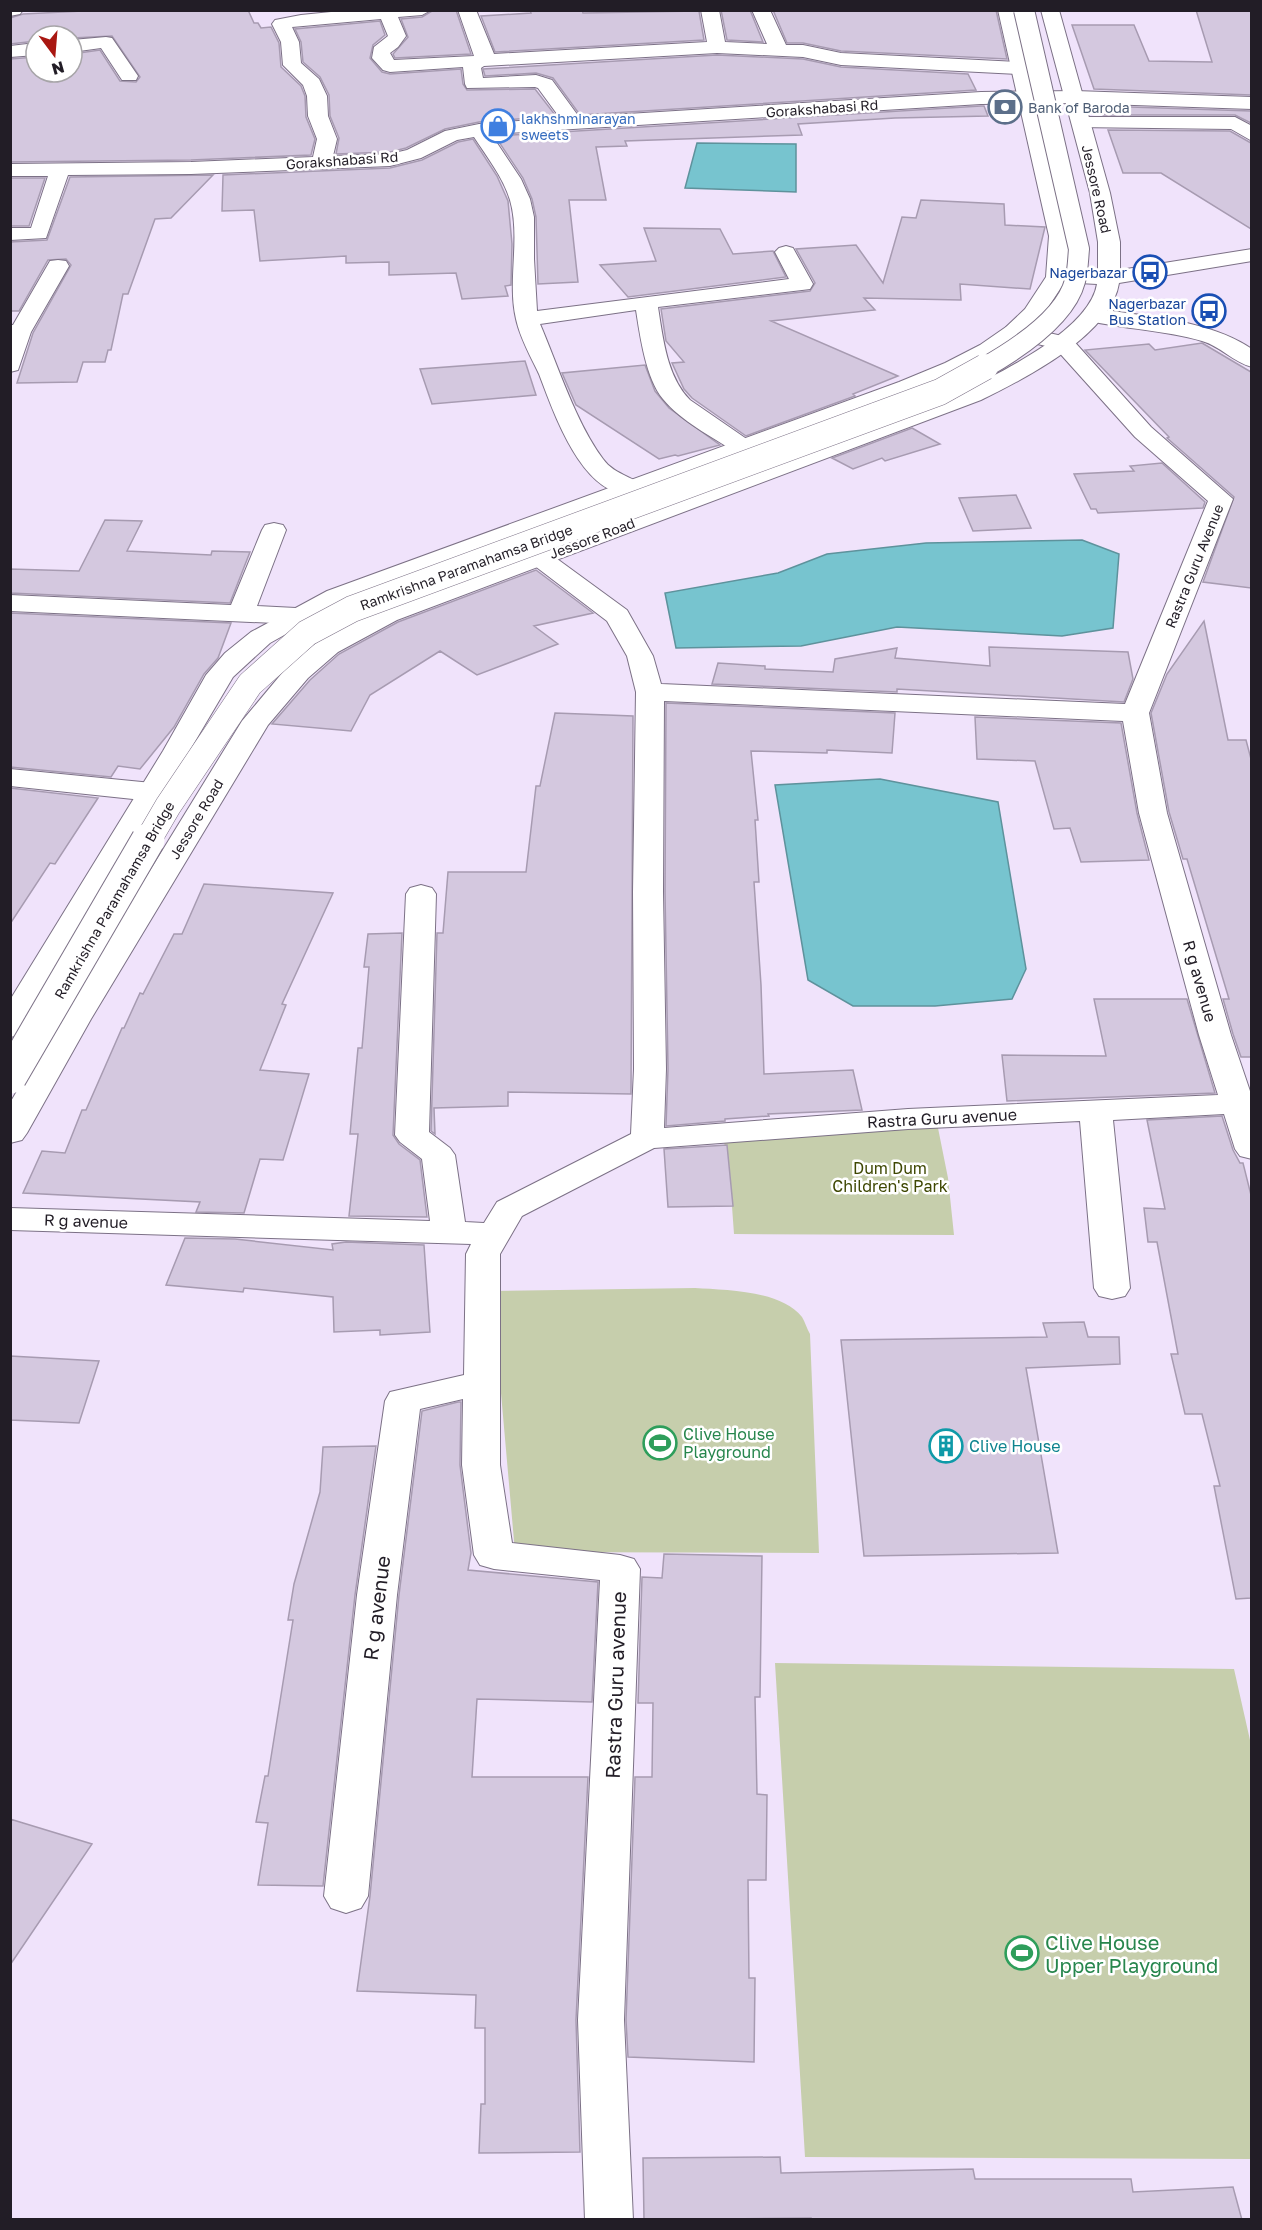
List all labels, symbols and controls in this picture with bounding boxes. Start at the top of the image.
north arrow [24,24,84,84]
text: N [50,57,67,80]
bank icon: Bank of Baroda [987,89,1023,125]
street label: Gorakshabasi Rd [765,96,879,120]
place label: Bank of Baroda [1028,99,1130,116]
shop icon: lakhshminarayan sweets [480,108,516,144]
place label: lakhshminarayan sweets [521,110,636,143]
street label: Jessore Road [1079,143,1115,235]
street label: Gorakshabasi Rd [285,148,399,172]
bus stop icon: Nagerbazar [1132,254,1168,290]
place label: Nagerbazar [1049,264,1128,281]
bus stop icon: Nagerbazar Bus Station [1191,293,1227,329]
place label: Nagerbazar Bus Station [1108,295,1187,328]
street label: Rastra Guru Avenue [1161,502,1227,630]
street label: Jessore Road [547,514,637,562]
street label: Ramkrishna Paramahamsa Bridge [357,521,575,613]
street label: Jessore Road [165,776,227,862]
street label: Ramkrishna Paramahamsa Bridge [50,798,178,1002]
street label: R g avenue [1179,938,1221,1024]
street label: Rastra Guru avenue [867,1104,1017,1132]
park label: Dum Dum Children's Park [832,1158,948,1196]
street label: R g avenue [44,1210,128,1232]
place label: Clive House Playground [683,1424,774,1462]
sports icon: Clive House Playground [642,1425,678,1461]
building icon: Clive House [928,1428,964,1464]
place label: Clive House [969,1436,1060,1456]
street label: R g avenue [358,1554,394,1662]
street label: Rastra Guru avenue [600,1591,630,1779]
place label: Clive House Upper Playground [1045,1930,1218,1977]
sports icon: Clive House Upper Playground [1004,1935,1040,1971]

